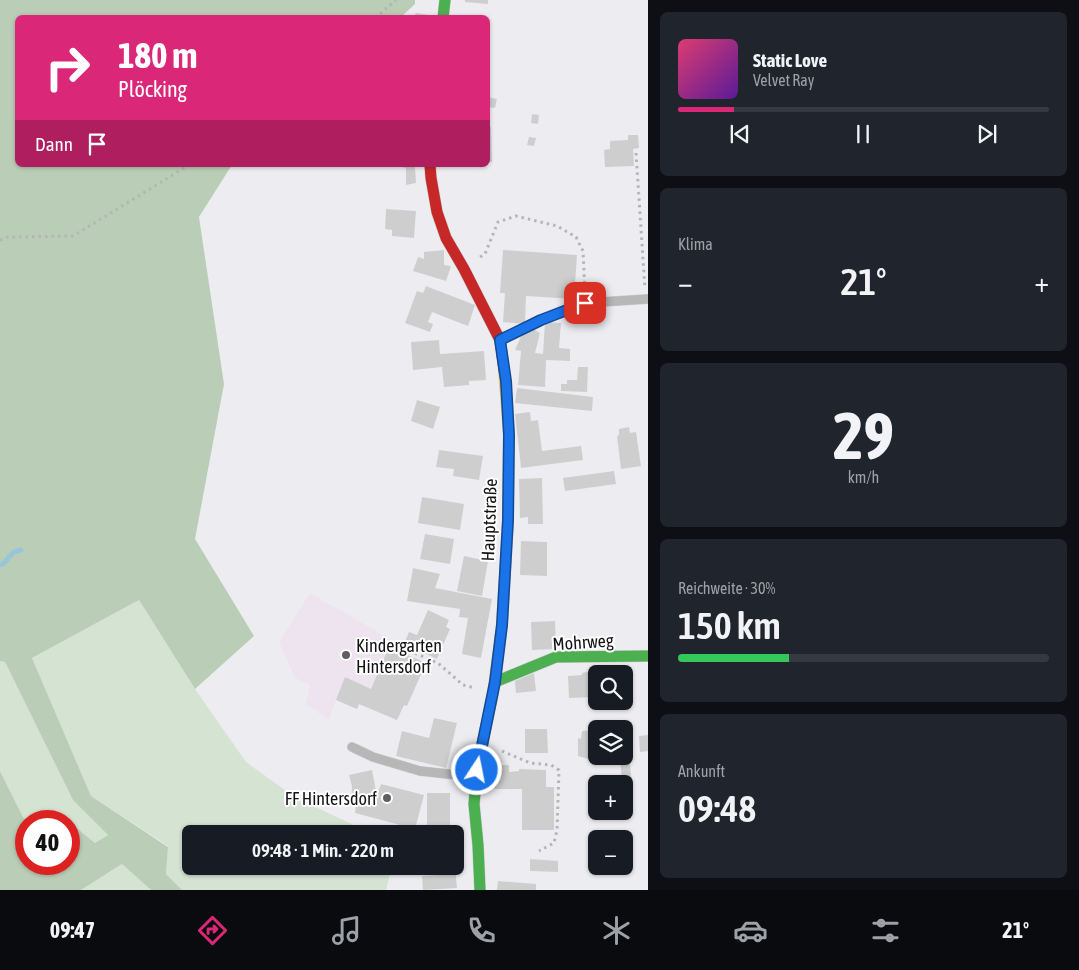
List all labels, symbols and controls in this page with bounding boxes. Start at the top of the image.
icon: right [35,35,100,100]
text: 180 m [118,35,197,75]
text: Static Love [753,49,827,71]
text: Velvet Ray [753,71,814,89]
text: Plöcking [118,76,187,102]
icon: previous [726,120,754,148]
icon: pause [849,120,877,148]
icon: next [973,120,1001,148]
icon: arrive [83,130,111,158]
text: Dann [35,133,73,155]
text: Klima [678,235,713,253]
text: 21° [840,260,887,303]
text: − [678,266,693,298]
text: + [1034,266,1049,298]
pin [564,282,606,324]
icon: arrive [571,289,599,317]
text: 29 [833,398,894,473]
text: km/h [848,468,879,486]
street label: Hauptstraße [477,478,501,562]
text: Reichweite · 30% [678,579,775,597]
text: 150 km [678,604,781,647]
street label: Mohrweg [552,629,614,655]
place label: Kindergarten Hintersdorf [356,635,442,677]
marker: Kindergarten Hintersdorf [340,649,352,661]
map controls [588,665,633,875]
button: search [588,665,633,710]
button: layers [588,720,633,765]
position arrow [450,743,502,795]
text: Ankunft [678,762,725,780]
button: + [588,775,633,820]
text: 09:48 [678,787,756,830]
place label: FF Hintersdorf [285,788,377,809]
marker: FF Hintersdorf [381,792,393,804]
speed limit sign: 40 [15,810,80,875]
button: − [588,830,633,875]
text: 09:48 · 1 Min. · 220 m [252,839,394,861]
icon: directions [195,913,230,948]
icon: music [329,913,364,948]
icon: phone [464,913,499,948]
icon: climate [599,913,634,948]
icon: car [733,913,768,948]
icon: filters [868,913,903,948]
text: 09:47 [50,917,95,943]
text: 21° [1002,917,1029,943]

